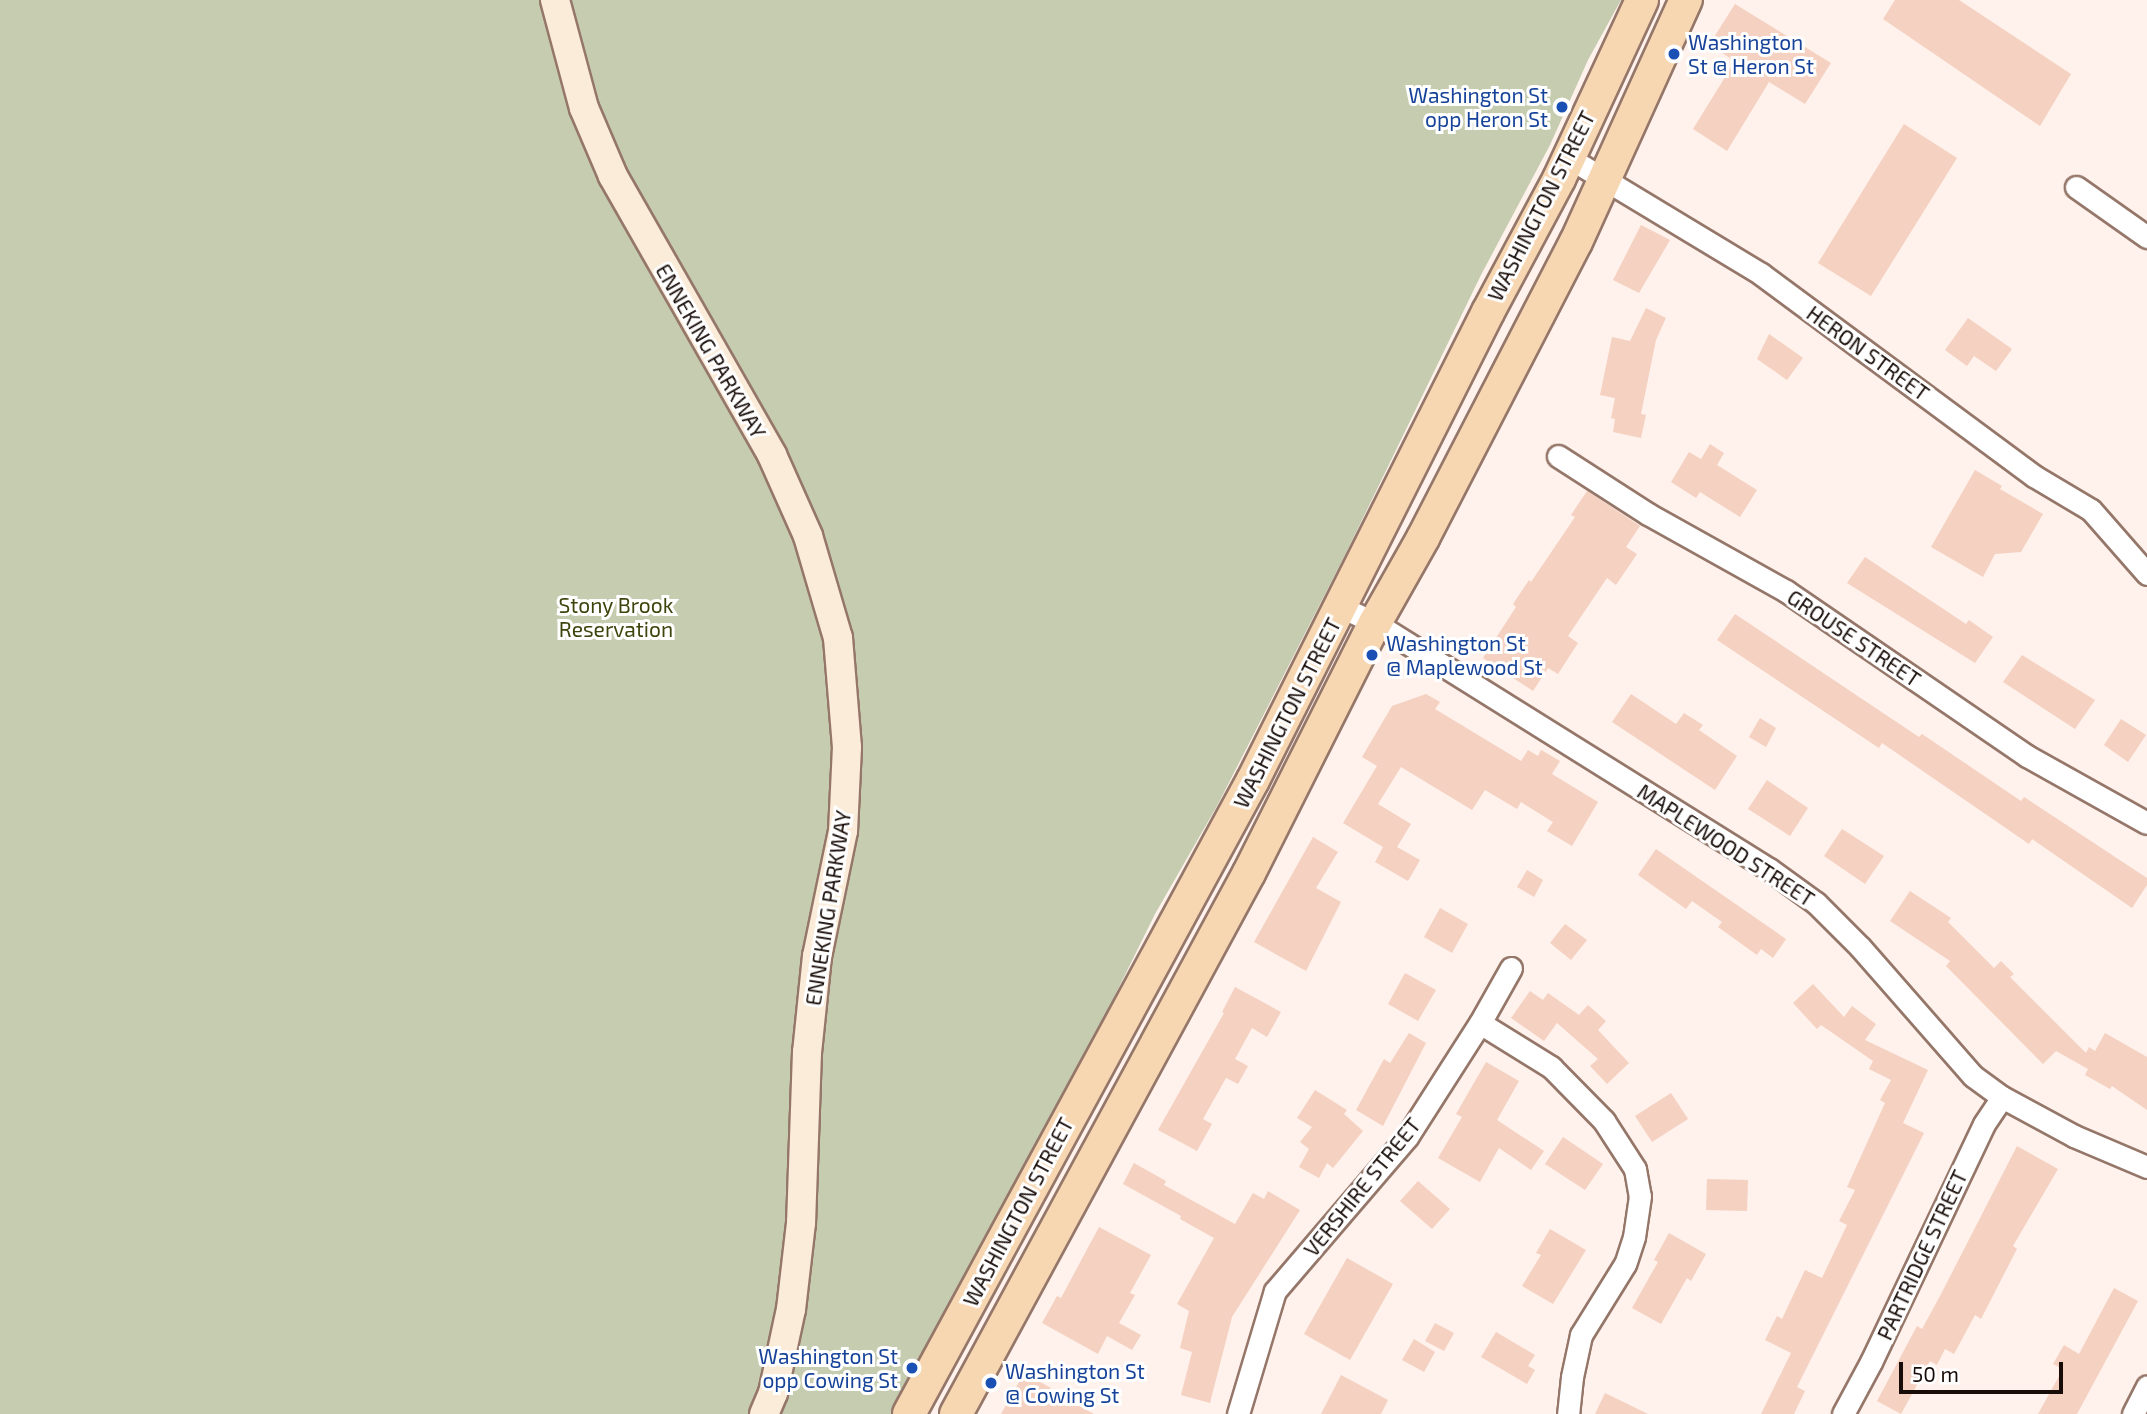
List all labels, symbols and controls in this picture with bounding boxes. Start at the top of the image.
place label: Washington St @ Heron St [1688,29,1814,79]
marker: Washington St @ Heron St [1666,46,1682,62]
place label: Washington St opp Heron St [1408,82,1548,132]
marker: Washington St opp Heron St [1554,99,1570,115]
street label: WASHINGTON STREET [1482,107,1600,305]
street label: ENNEKING PARKWAY [651,259,771,443]
street label: HERON STREET [1802,300,1934,406]
street label: GROUSE STREET [1783,584,1925,692]
park label: Stony Brook Reservation [558,592,674,642]
street label: WASHINGTON STREET [1228,614,1346,812]
place label: Washington St @ Maplewood St [1386,630,1543,680]
marker: Washington St @ Maplewood St [1364,647,1380,663]
street label: MAPLEWOOD STREET [1633,778,1819,912]
street label: ENNEKING PARKWAY [800,809,856,1007]
street label: WASHINGTON STREET [958,1113,1078,1311]
street label: VERSHIRE STREET [1298,1113,1426,1261]
street label: PARTRIDGE STREET [1872,1166,1972,1344]
place label: Washington St opp Cowing St [758,1343,898,1393]
scale bar [1902,1348,2066,1392]
place label: Washington St @ Cowing St [1005,1358,1145,1408]
marker: Washington St opp Cowing St [904,1360,920,1376]
text: 50 m [1912,1361,1959,1386]
marker: Washington St @ Cowing St [983,1375,999,1391]

